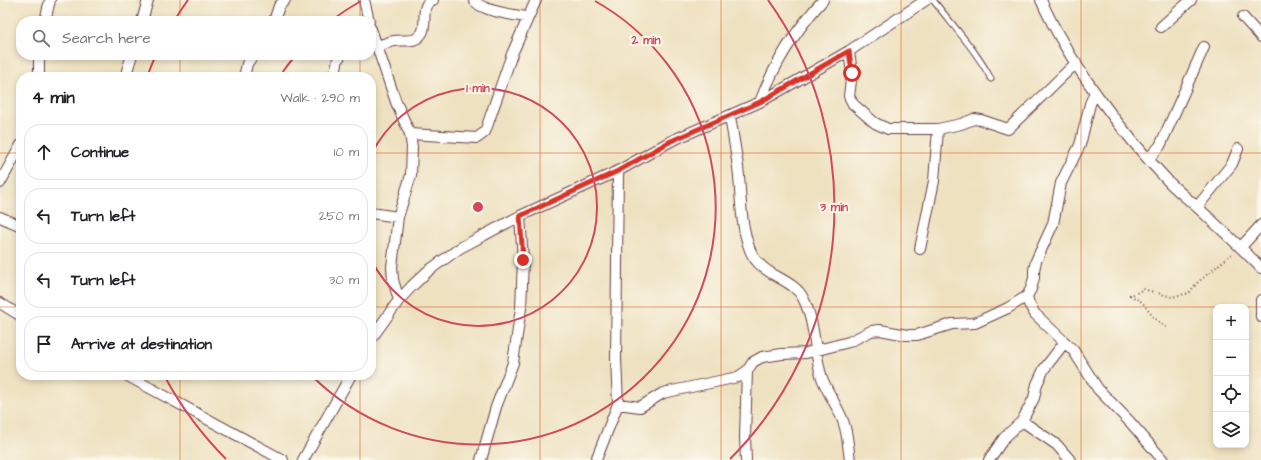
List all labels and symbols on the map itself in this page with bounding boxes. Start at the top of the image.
text: 2 min [631,32,660,49]
route start [843,64,861,82]
text: 1 min [466,80,490,97]
text: 3 min [819,199,848,216]
centre of rings [471,200,485,214]
route end [514,251,532,269]

